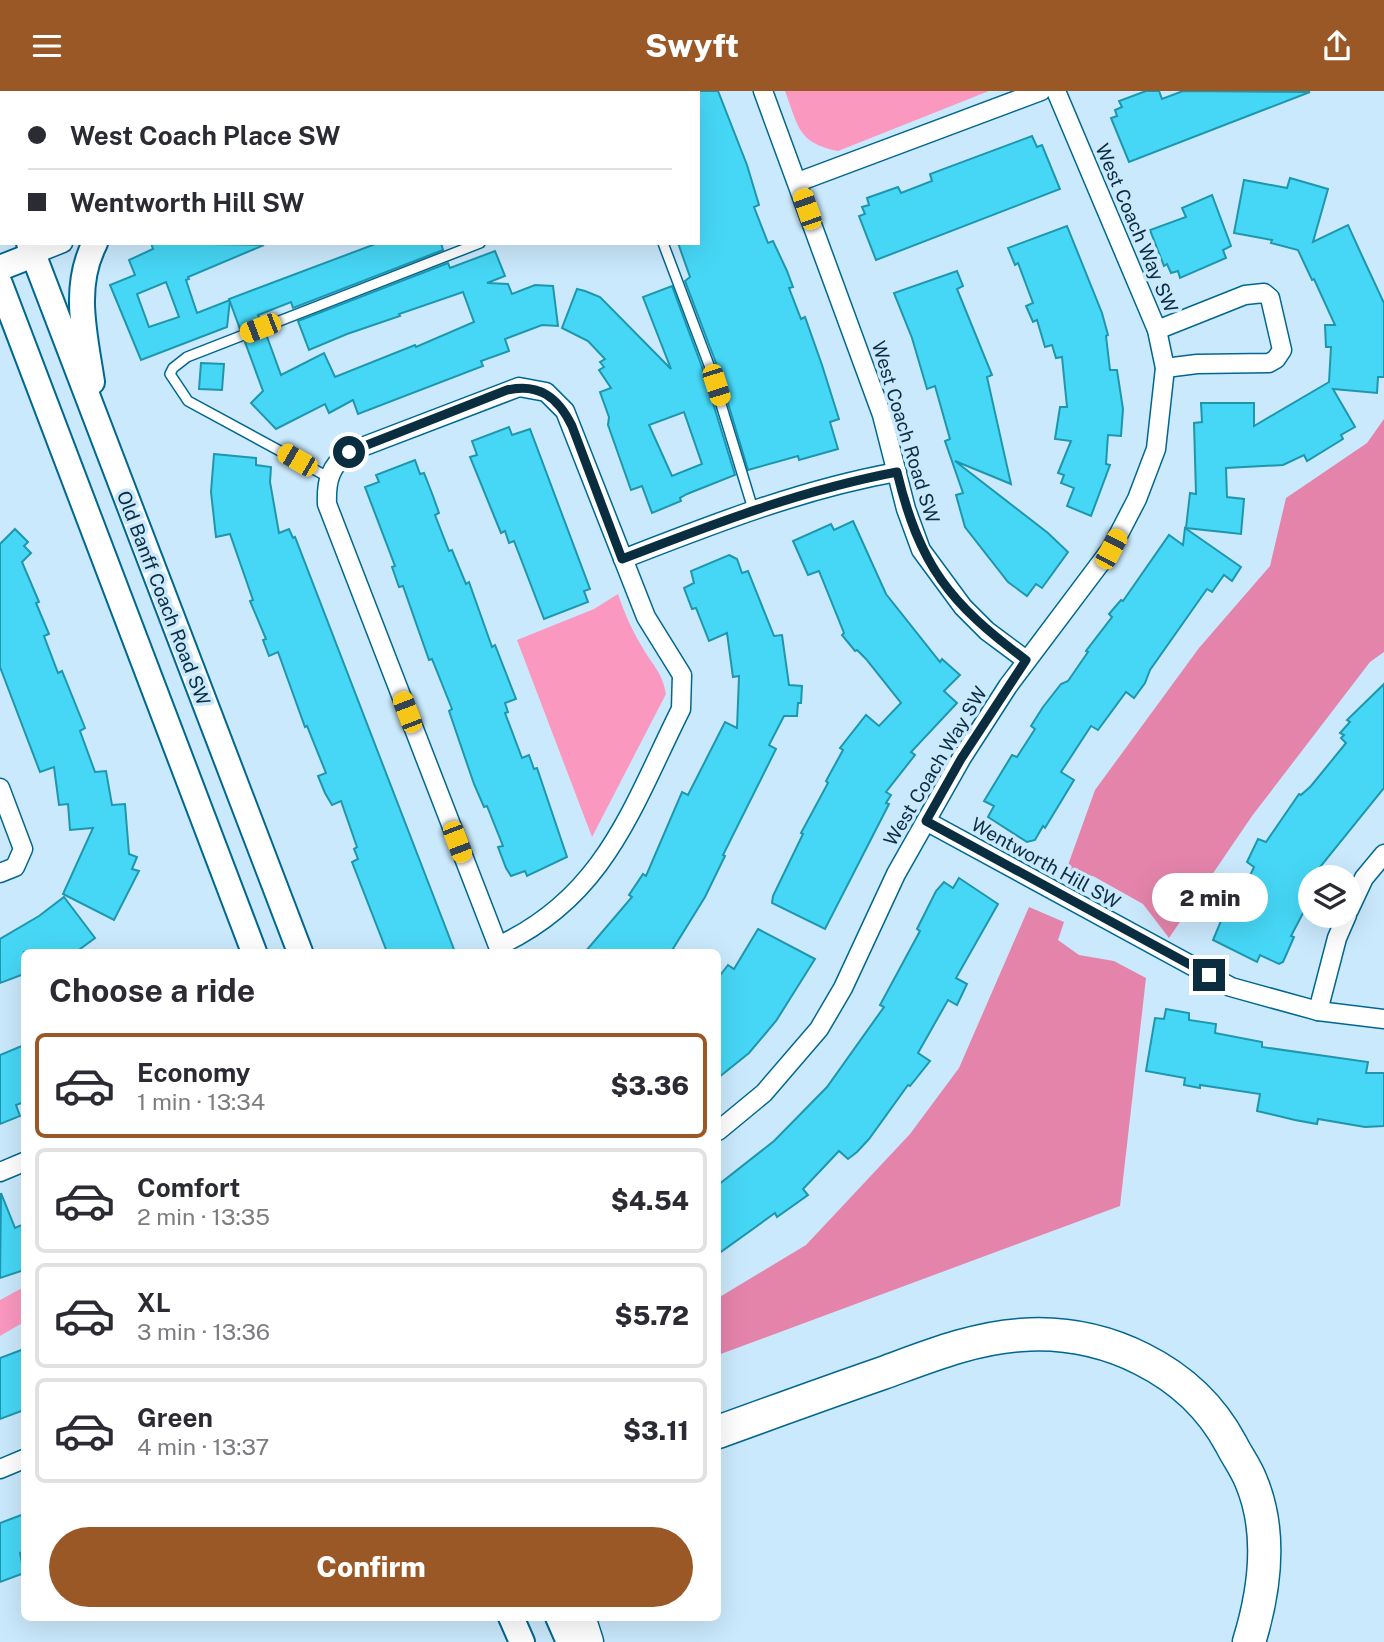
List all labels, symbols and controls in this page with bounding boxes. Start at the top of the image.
icon: menu [28,27,66,65]
text: Swyft [645,27,739,64]
icon: share [1318,27,1356,65]
text: West Coach Place SW [70,120,340,151]
street label: West Coach Way SW [1091,140,1183,316]
car [791,186,824,232]
text: Wentworth Hill SW [70,187,305,218]
car [237,311,284,345]
street label: West Coach Road SW [868,338,944,526]
car [700,362,733,408]
route start [333,436,365,468]
car [274,440,321,480]
street label: Old Banff Coach Road SW [113,488,215,708]
car [1092,526,1131,572]
street label: West Coach Way SW [879,683,991,849]
car [390,689,425,735]
street label: Wentworth Hill SW [968,813,1124,913]
car [440,819,475,865]
map controls [1298,865,1361,928]
button: layers [1298,865,1361,928]
callout: 2 min [1151,873,1267,923]
text: 2 min [1179,884,1241,911]
route end [1193,959,1225,991]
text: Choose a ride [49,972,255,1009]
icon: car [53,1054,116,1117]
text: Economy [137,1057,250,1088]
text: $3.36 [611,1070,689,1101]
text: 1 min · 13:34 [137,1088,265,1115]
icon: car [53,1169,116,1232]
text: Comfort [137,1172,240,1203]
text: $4.54 [611,1185,689,1216]
text: 2 min · 13:35 [137,1203,270,1230]
icon: car [53,1284,116,1347]
text: XL [137,1287,171,1318]
text: $5.72 [614,1300,689,1331]
text: 3 min · 13:36 [137,1318,270,1345]
icon: car [53,1399,116,1462]
text: Green [137,1402,213,1433]
text: $3.11 [623,1415,689,1446]
text: 4 min · 13:37 [137,1433,269,1460]
button: Confirm [49,1527,693,1607]

